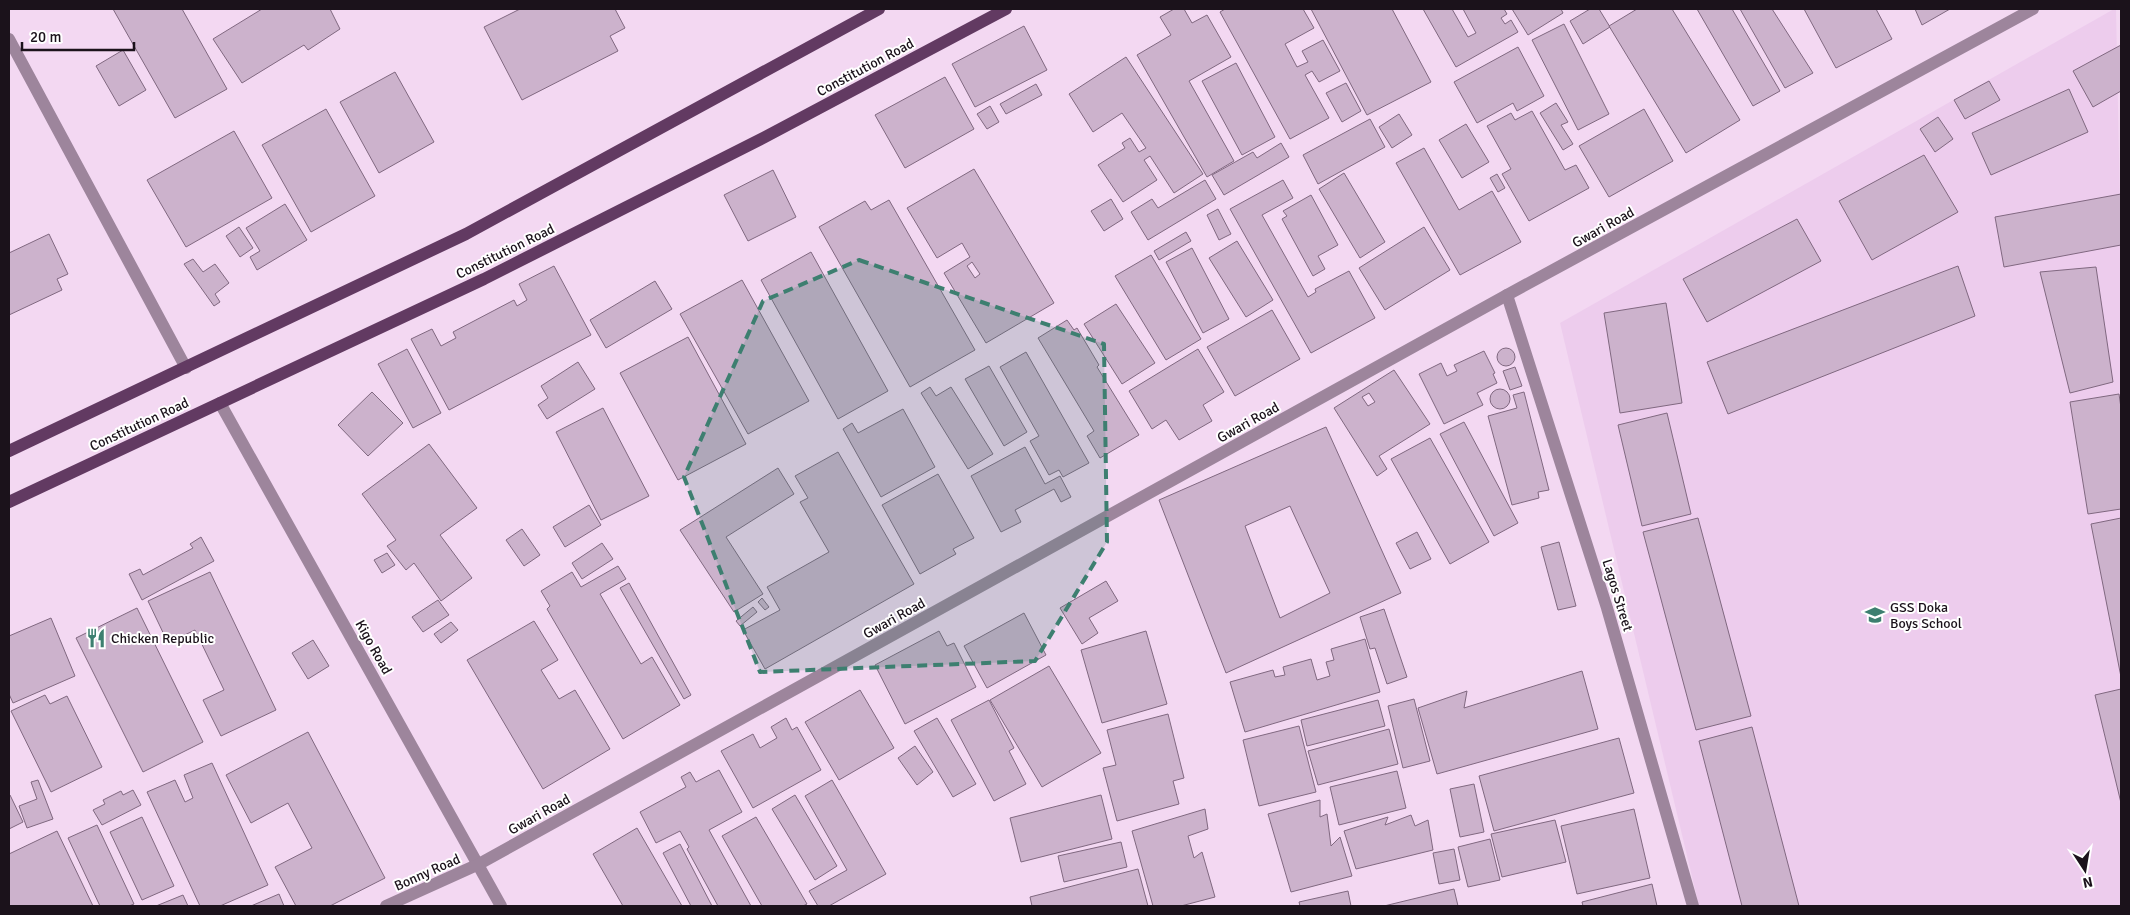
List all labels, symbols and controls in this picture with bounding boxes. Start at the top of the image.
scale bar [22,20,135,52]
text: 20 m [30,28,61,46]
street label: Constitution Road [814,35,917,100]
street label: Gwari Road [1569,203,1637,251]
street label: Constitution Road [453,220,557,283]
street label: Constitution Road [87,394,191,455]
street label: Gwari Road [1214,398,1282,446]
street label: Lagos Street [1598,557,1637,633]
street label: Gwari Road [860,594,928,642]
place label: GSS Doka Boys School [1890,599,1962,632]
school or university icon: GSS Doka Boys School [1864,604,1886,626]
street label: Kigo Road [352,617,396,678]
restaurant icon: Chicken Republic [85,627,107,649]
place label: Chicken Republic [111,630,214,647]
street label: Gwari Road [505,790,573,838]
north arrow [2060,845,2110,895]
street label: Bonny Road [392,850,463,895]
text: N [2081,873,2094,892]

